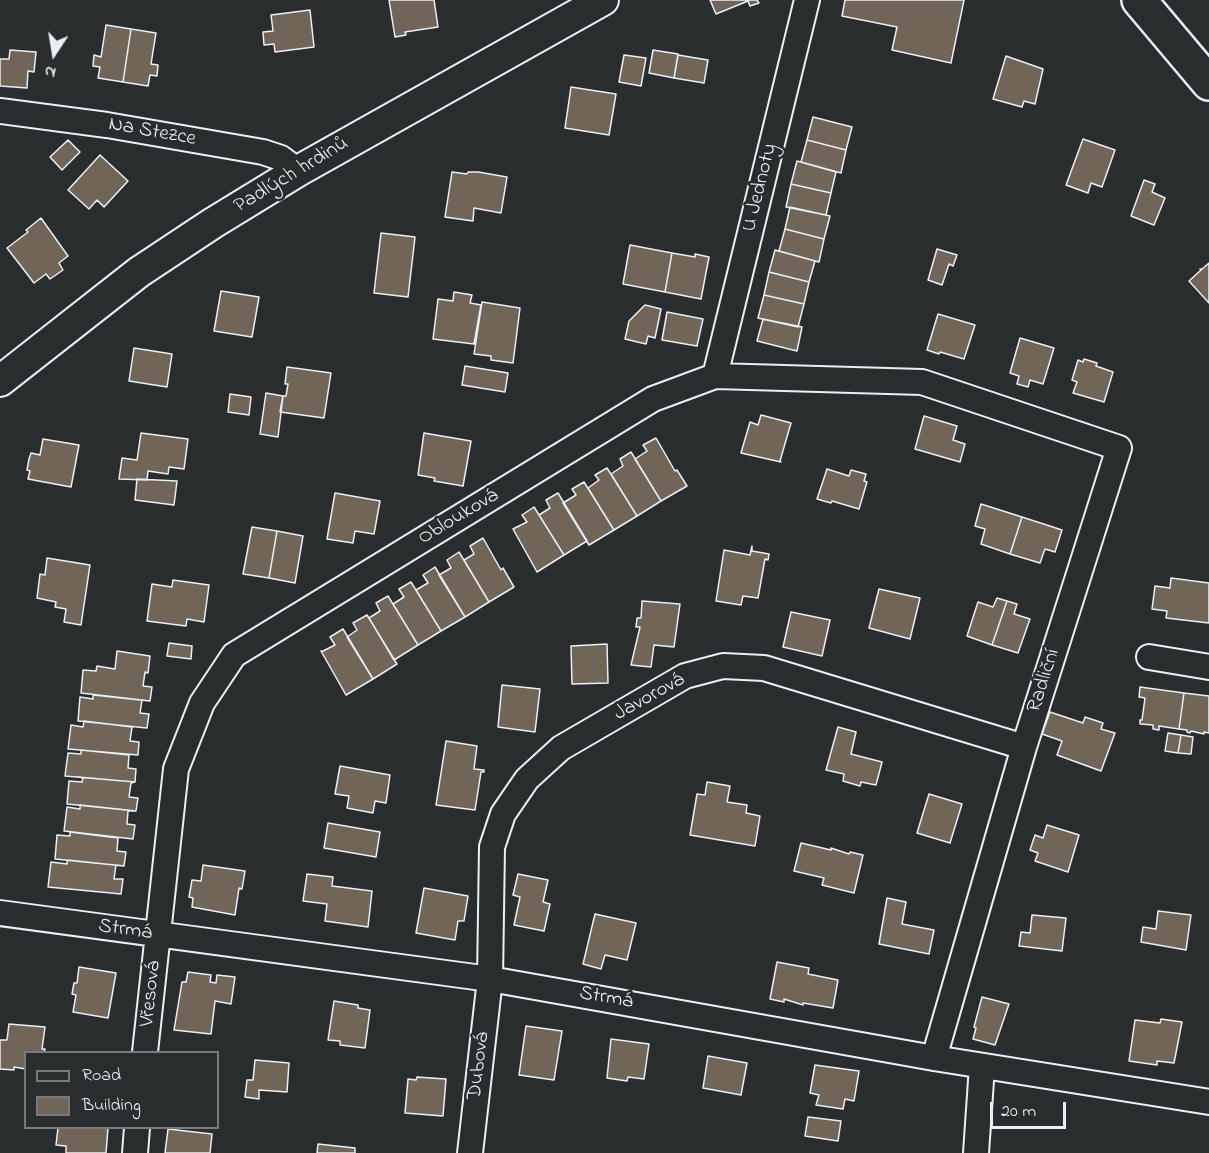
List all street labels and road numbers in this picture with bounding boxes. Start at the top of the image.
street label: Na Stezce [106,113,198,153]
street label: Padlých hrdinů [230,132,354,220]
street label: U Jednoty [738,141,784,235]
street label: Oblouková [414,484,504,552]
street label: Radliční [1023,646,1067,716]
street label: Javorová [610,668,690,728]
street label: Strmá [97,915,153,947]
street label: Vřesová [136,960,168,1028]
street label: Strmá [577,982,635,1016]
street label: Dubová [463,1031,497,1101]

